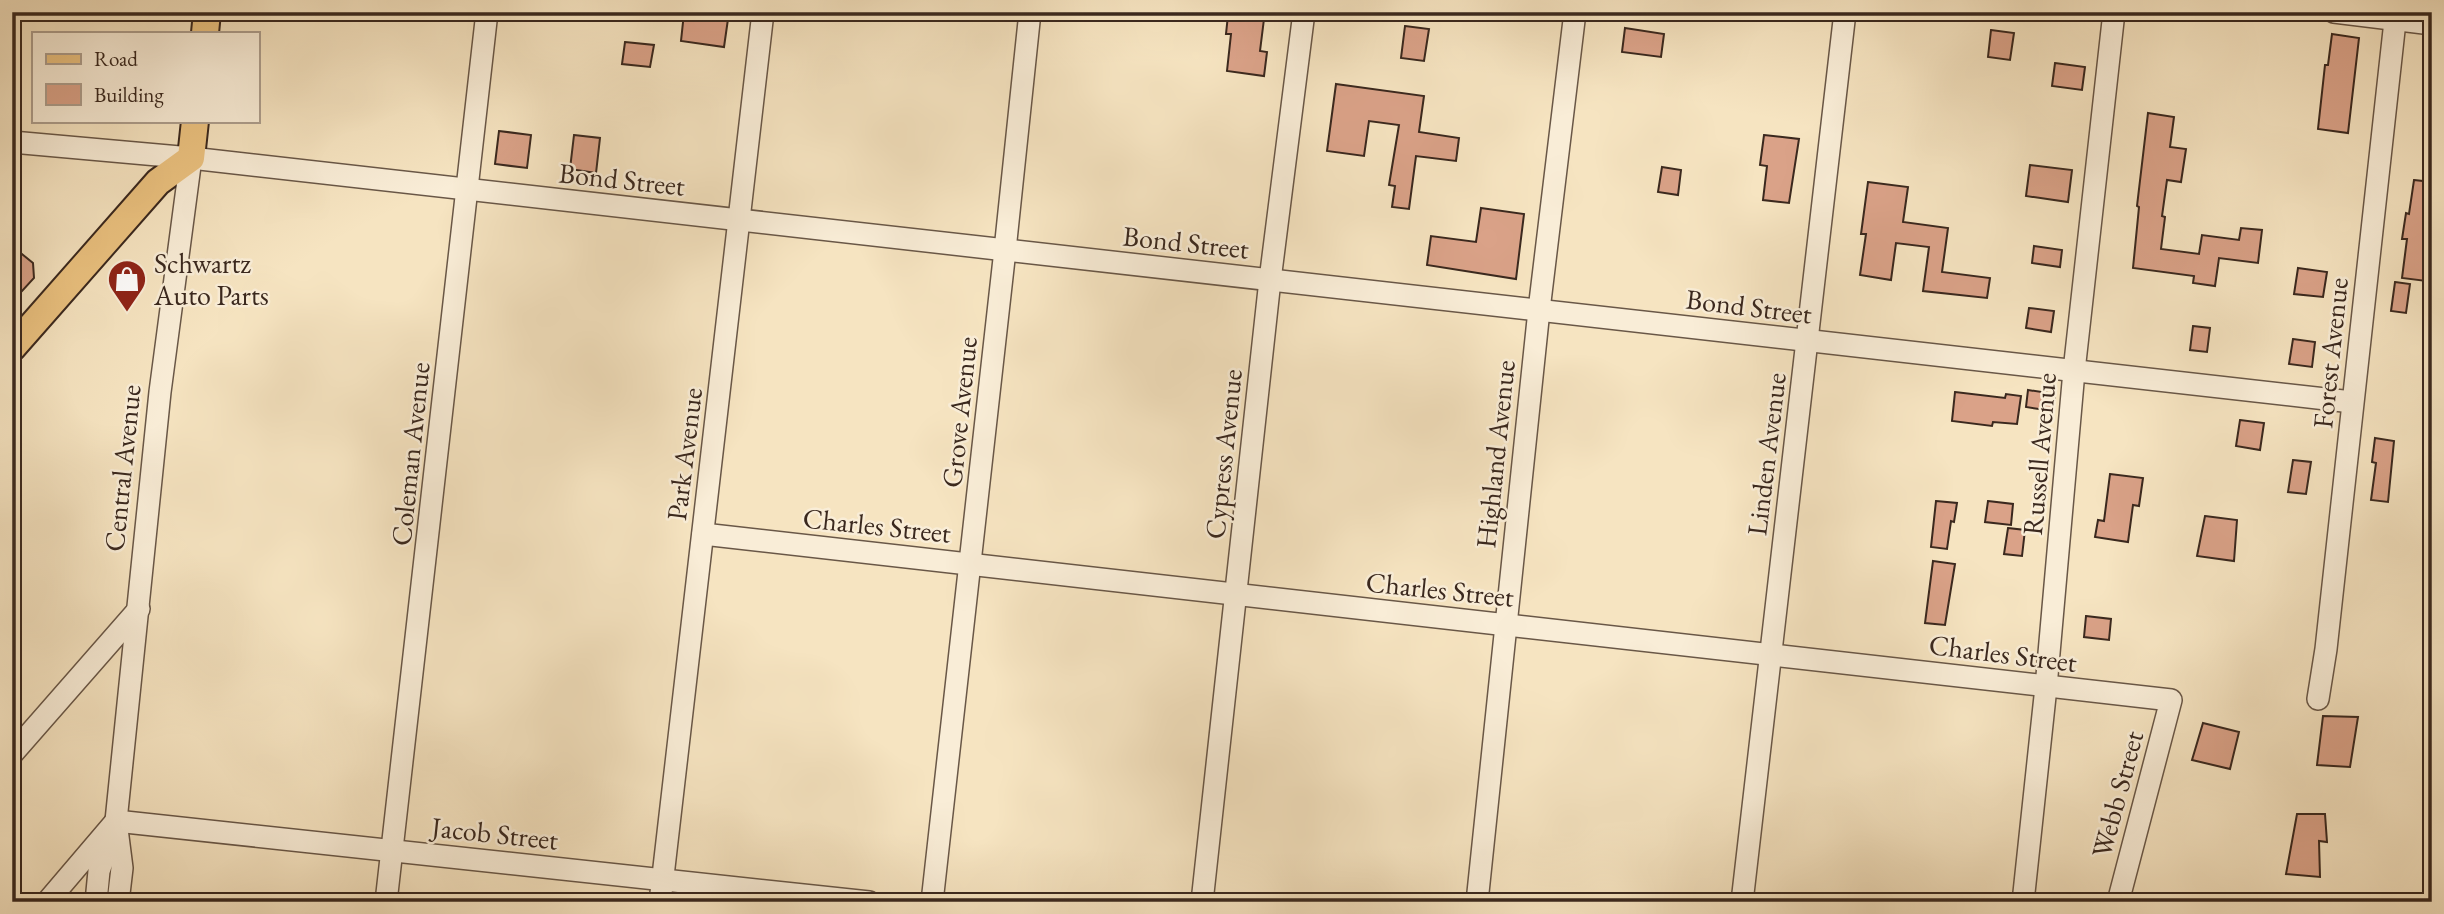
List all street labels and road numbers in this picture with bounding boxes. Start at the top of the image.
street label: Bond Street [557,154,687,204]
street label: Bond Street [1121,217,1251,267]
street label: Forest Avenue [2304,276,2356,430]
street label: Bond Street [1684,280,1814,332]
street label: Grove Avenue [933,335,985,489]
street label: Highland Avenue [1467,358,1523,550]
street label: Coleman Avenue [382,360,438,548]
street label: Cypress Avenue [1196,367,1250,541]
street label: Linden Avenue [1738,370,1794,538]
street label: Russell Avenue [2014,371,2064,537]
street label: Central Avenue [95,383,149,553]
street label: Park Avenue [658,385,710,523]
street label: Charles Street [801,499,953,551]
street label: Charles Street [1364,563,1516,615]
street label: Charles Street [1927,626,2079,680]
street label: Webb Street [2083,726,2151,861]
street label: Jacob Street [428,808,560,858]

